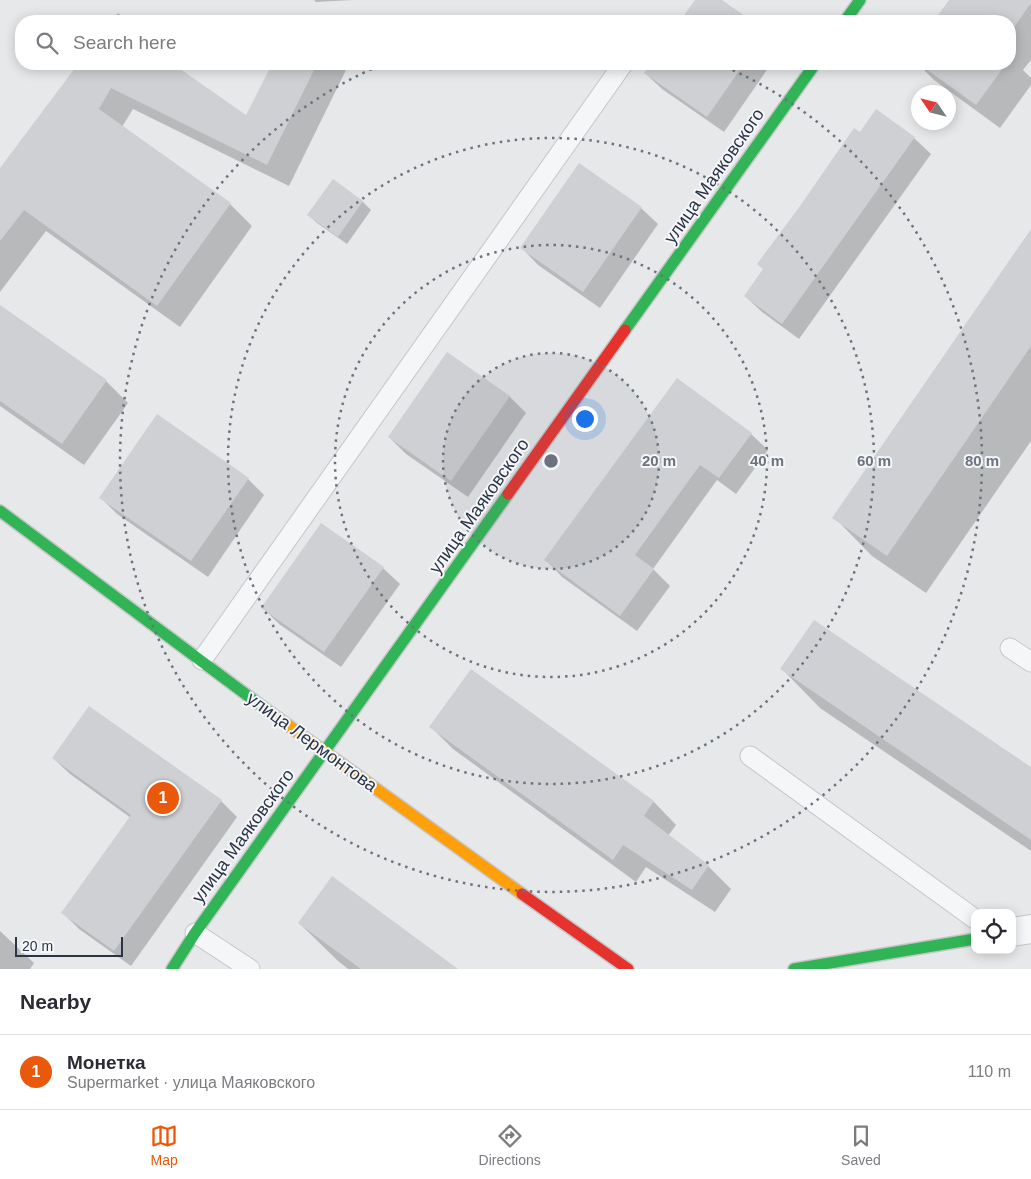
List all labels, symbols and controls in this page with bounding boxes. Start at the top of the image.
search box [15,15,1016,70]
icon: search [33,29,61,57]
text: Search here [73,32,177,53]
north arrow [911,85,956,130]
street label: улица Маяковского [660,105,768,247]
your location [572,406,598,432]
street label: улица Маяковского [425,435,533,577]
centre of rings [542,452,560,470]
text: 20 m [642,452,676,469]
text: 40 m [750,452,784,469]
text: 60 m [857,452,891,469]
text: 80 m [965,452,999,469]
street label: улица Лермонтова [243,688,382,797]
street label: улица Маяковского [188,765,298,907]
pin: 1 [147,779,179,817]
map controls [971,909,1016,954]
button: locate [971,909,1016,954]
scale bar [15,934,122,957]
text: 20 m [22,938,53,954]
text: Nearby [20,990,91,1013]
text: Монетка [67,1052,146,1073]
text: 1 [32,1063,40,1080]
text: 110 m [968,1063,1011,1080]
text: Supermarket · улица Маяковского [67,1074,315,1091]
tab: Map [150,1122,178,1168]
tab: Directions [479,1122,541,1168]
tab: Saved [841,1122,881,1168]

